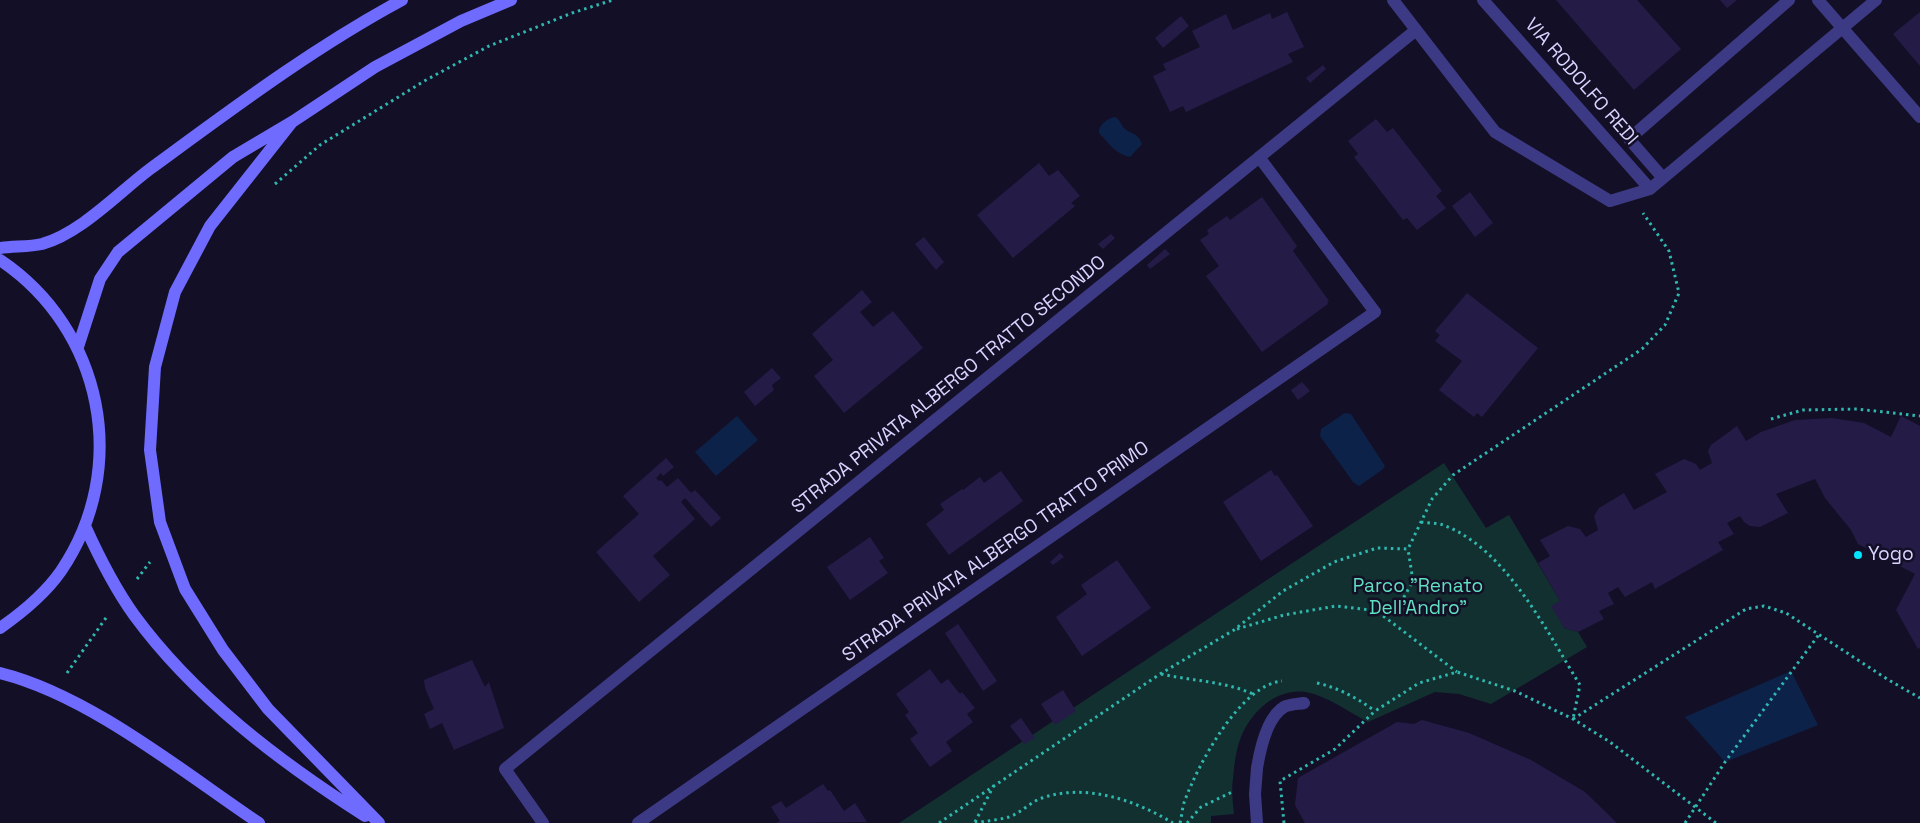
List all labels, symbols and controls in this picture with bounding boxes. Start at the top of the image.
street label: VIA RODOLFO REDI [1520,14,1642,150]
street label: STRADA PRIVATA ALBERGO TRATTO SECONDO [787,251,1111,519]
street label: STRADA PRIVATA ALBERGO TRATTO PRIMO [838,437,1154,667]
place label: Yogo [1868,544,1914,566]
marker: Yogo [1852,549,1864,561]
park label: Parco "Renato Dell'Andro" [1353,576,1483,620]

